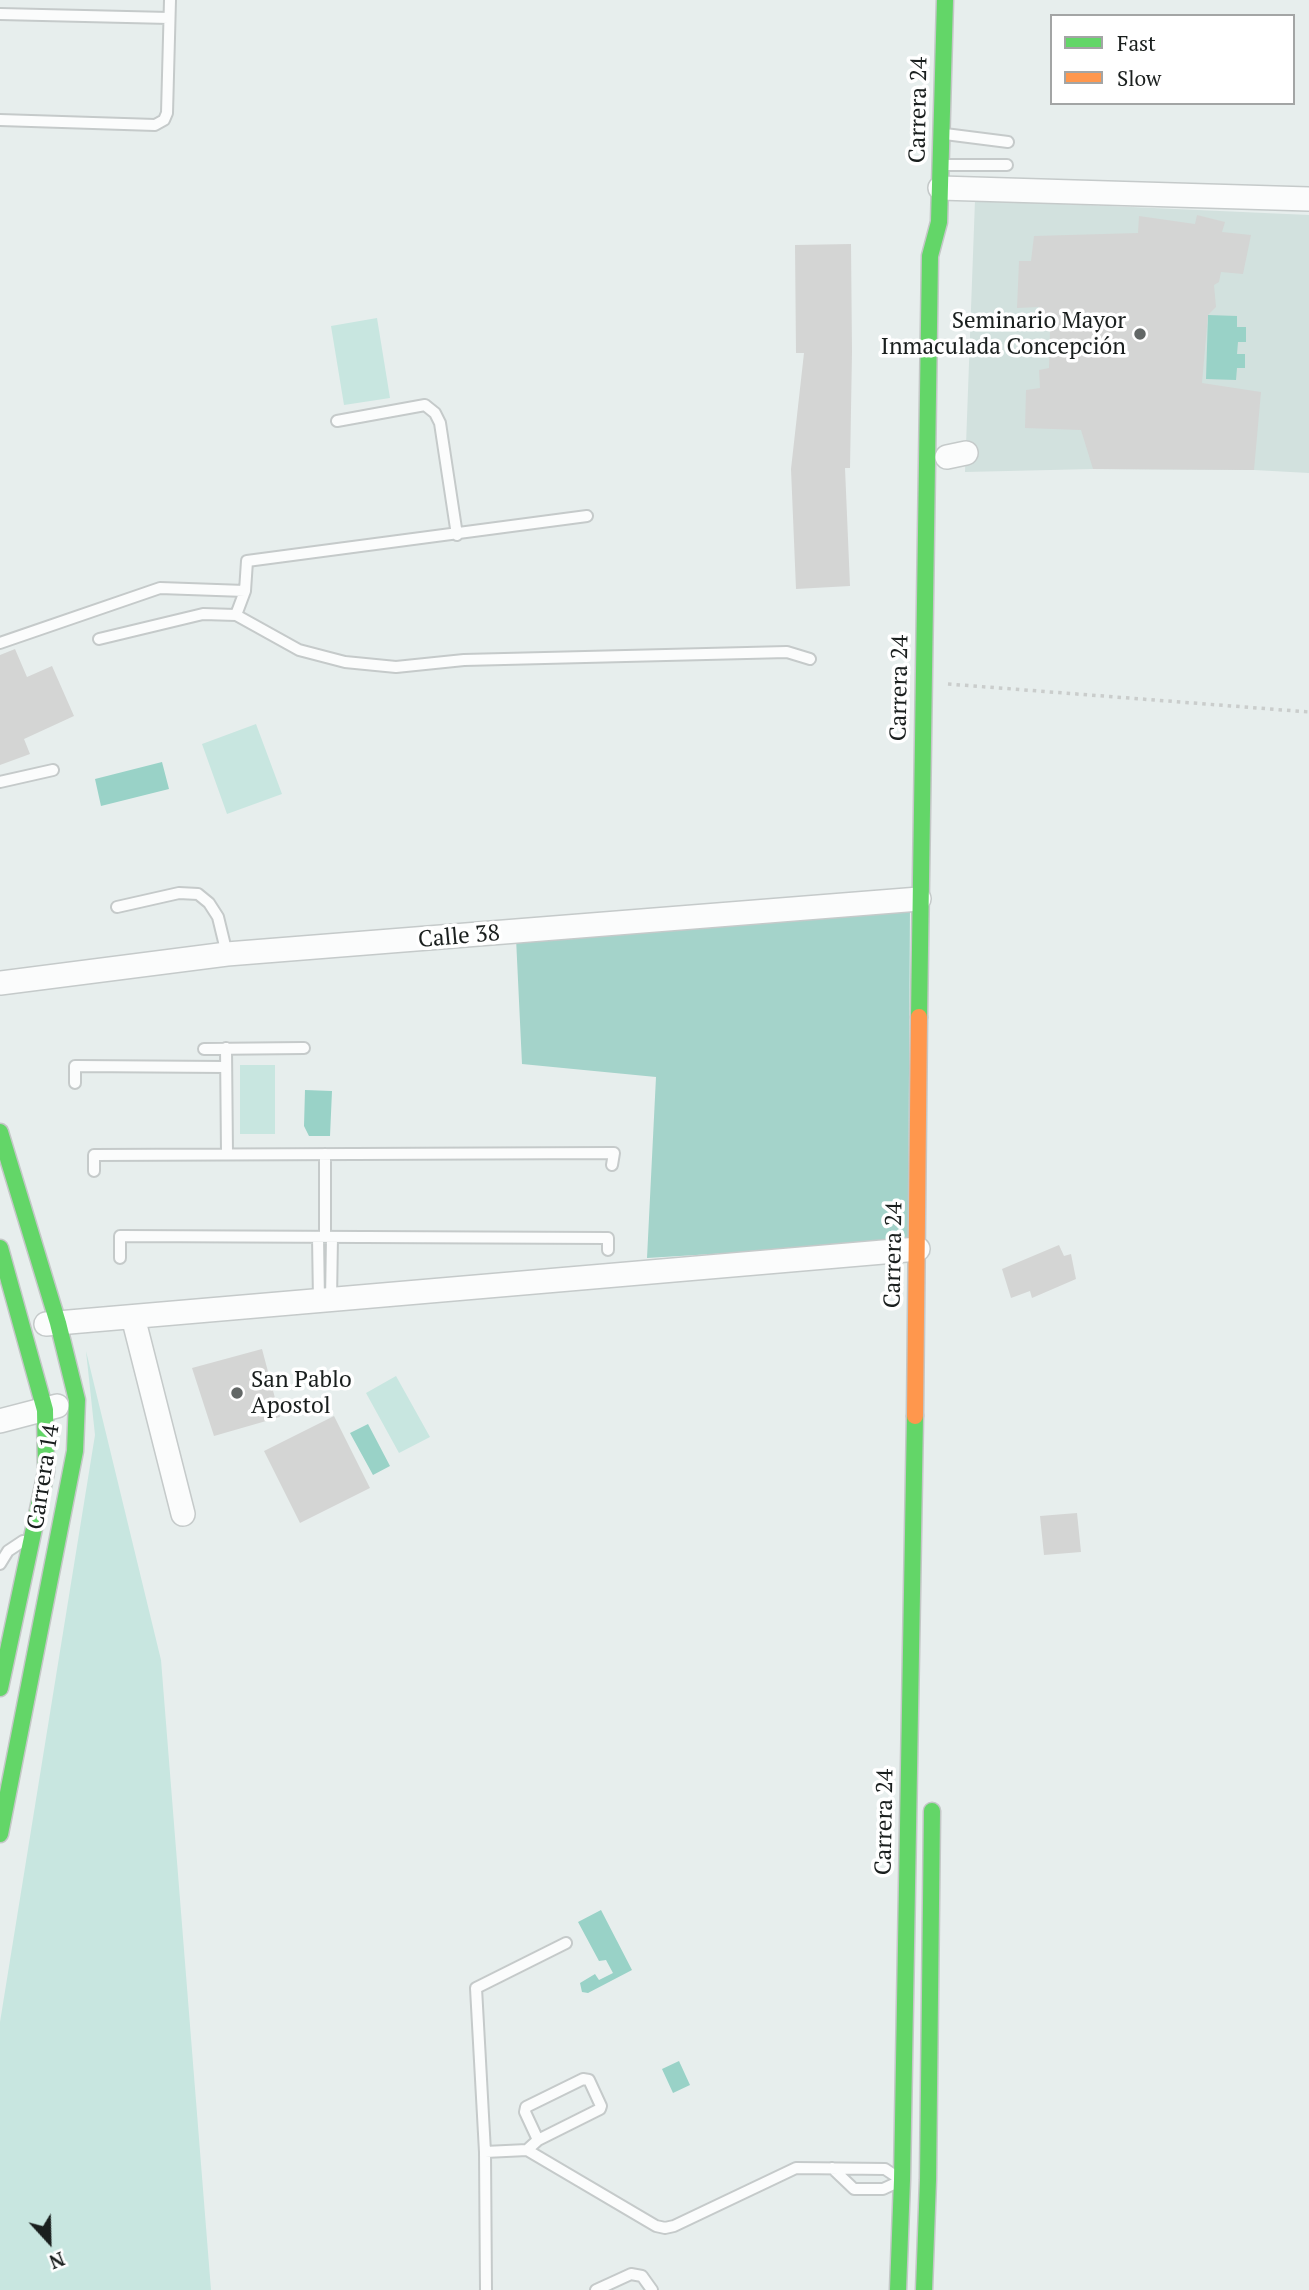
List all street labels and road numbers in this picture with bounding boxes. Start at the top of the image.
street label: Carrera 24 [904,57,934,163]
street label: Carrera 24 [885,635,915,741]
street label: Calle 38 [417,920,501,954]
street label: Carrera 24 [879,1202,909,1308]
street label: Carrera 14 [22,1422,66,1532]
street label: Carrera 24 [870,1769,900,1875]

